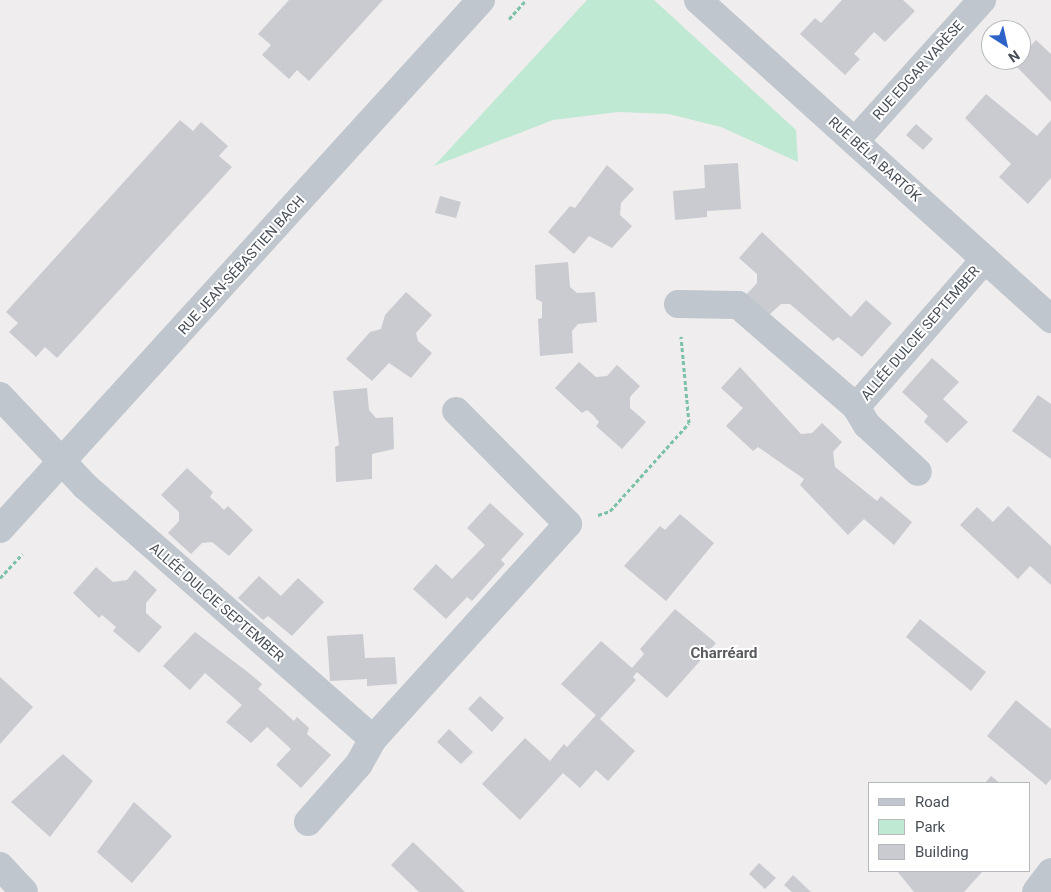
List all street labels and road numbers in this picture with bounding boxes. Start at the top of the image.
street label: RUE EDGAR VARÈSE [869,17,967,123]
street label: RUE BÉLA BARTÓK [825,113,925,205]
street label: RUE JEAN-SÉBASTIEN BACH [174,192,308,338]
street label: ALLÉE DULCIE SEPTEMBER [857,262,983,404]
street label: ALLÉE DULCIE SEPTEMBER [146,539,288,665]

